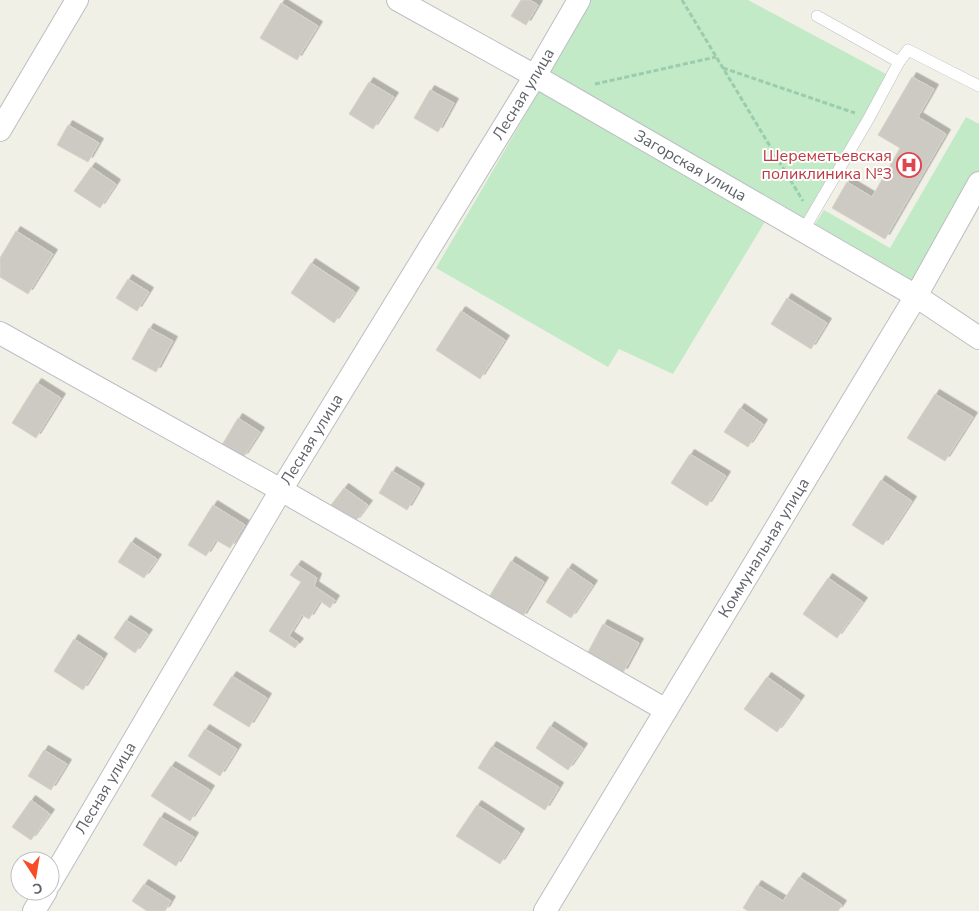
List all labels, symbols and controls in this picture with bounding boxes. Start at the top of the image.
street label: Лесная улица [487,44,560,144]
street label: Загорская улица [630,125,751,207]
place label: Шереметьевская поликлиника №3 [762,145,892,185]
hospital icon: Шереметьевская поликлиника №3 [896,152,922,178]
street label: Лесная улица [275,390,348,489]
street label: Коммунальная улица [713,474,815,622]
street label: Лесная улица [70,738,141,838]
north arrow [10,851,60,901]
text: С [30,878,44,899]

